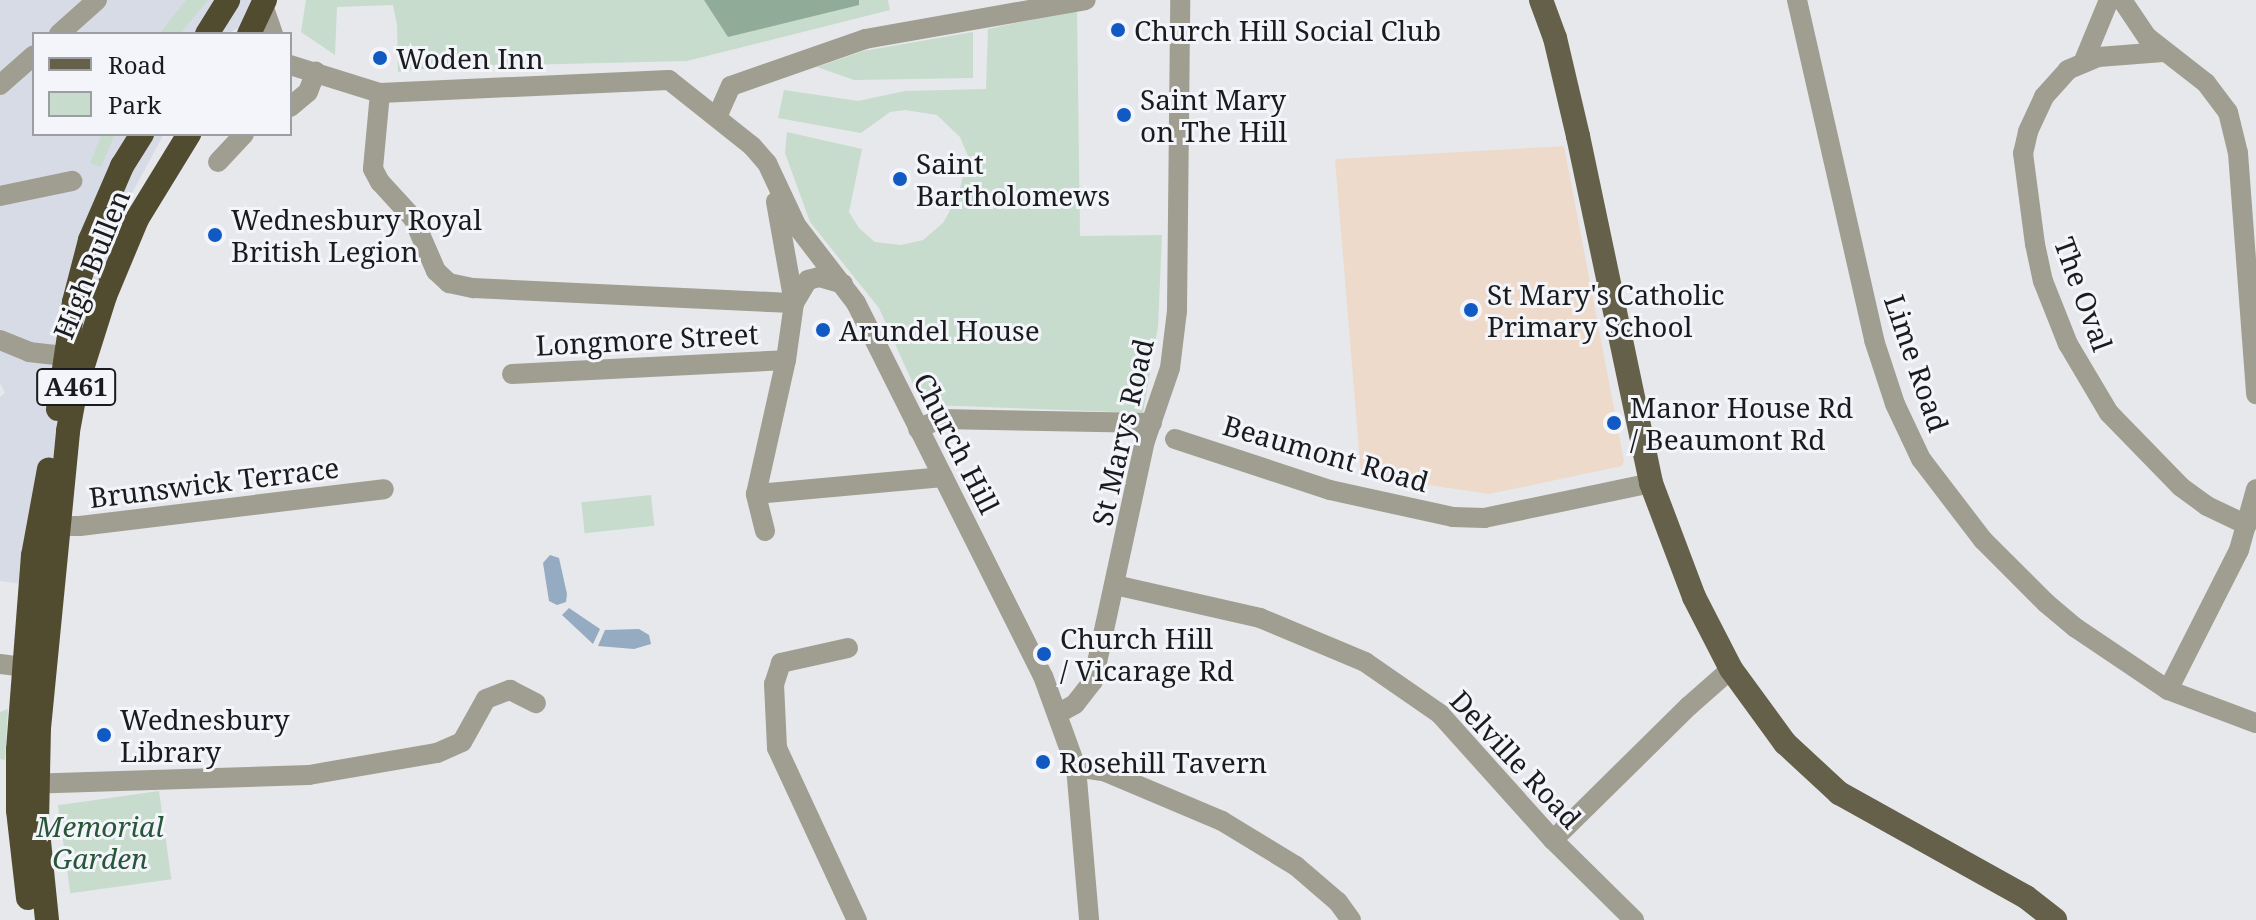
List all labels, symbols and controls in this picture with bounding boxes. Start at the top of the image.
place label: Church Hill Social Club [1134,13,1441,47]
marker: Church Hill Social Club [1109,21,1127,39]
legend [32,32,292,136]
place label: Woden Inn [396,41,544,75]
text: Road [108,48,166,81]
marker: Woden Inn [371,49,389,67]
place label: Saint Mary on The Hill [1140,82,1287,148]
text: Park [108,88,161,121]
marker: Saint Mary on The Hill [1115,106,1133,124]
place label: Saint Bartholomews [916,146,1110,212]
marker: Saint Bartholomews [891,170,909,188]
street label: High Bullen [46,185,136,343]
place label: Wednesbury Royal British Legion [231,202,482,268]
marker: Wednesbury Royal British Legion [206,226,224,244]
street label: The Oval [2048,233,2120,355]
place label: St Mary's Catholic Primary School [1487,277,1725,343]
street label: Lime Road [1878,290,1956,436]
marker: St Mary's Catholic Primary School [1462,301,1480,319]
place label: Arundel House [839,313,1040,347]
street label: Longmore Street [535,316,759,362]
marker: Arundel House [814,321,832,339]
street label: St Marys Road [1084,335,1160,529]
road number: A461 [36,365,116,409]
street label: Church Hill [907,367,1007,519]
place label: Manor House Rd / Beaumont Rd [1630,390,1853,456]
street label: Beaumont Road [1219,408,1433,498]
marker: Manor House Rd / Beaumont Rd [1605,414,1623,432]
street label: Brunswick Terrace [87,450,341,514]
place label: Church Hill / Vicarage Rd [1060,621,1234,687]
marker: Church Hill / Vicarage Rd [1035,645,1053,663]
street label: Delville Road [1444,683,1588,835]
place label: Wednesbury Library [120,702,289,768]
marker: Wednesbury Library [95,726,113,744]
place label: Rosehill Tavern [1059,745,1267,779]
marker: Rosehill Tavern [1034,753,1052,771]
park label: Memorial Garden [36,809,164,875]

